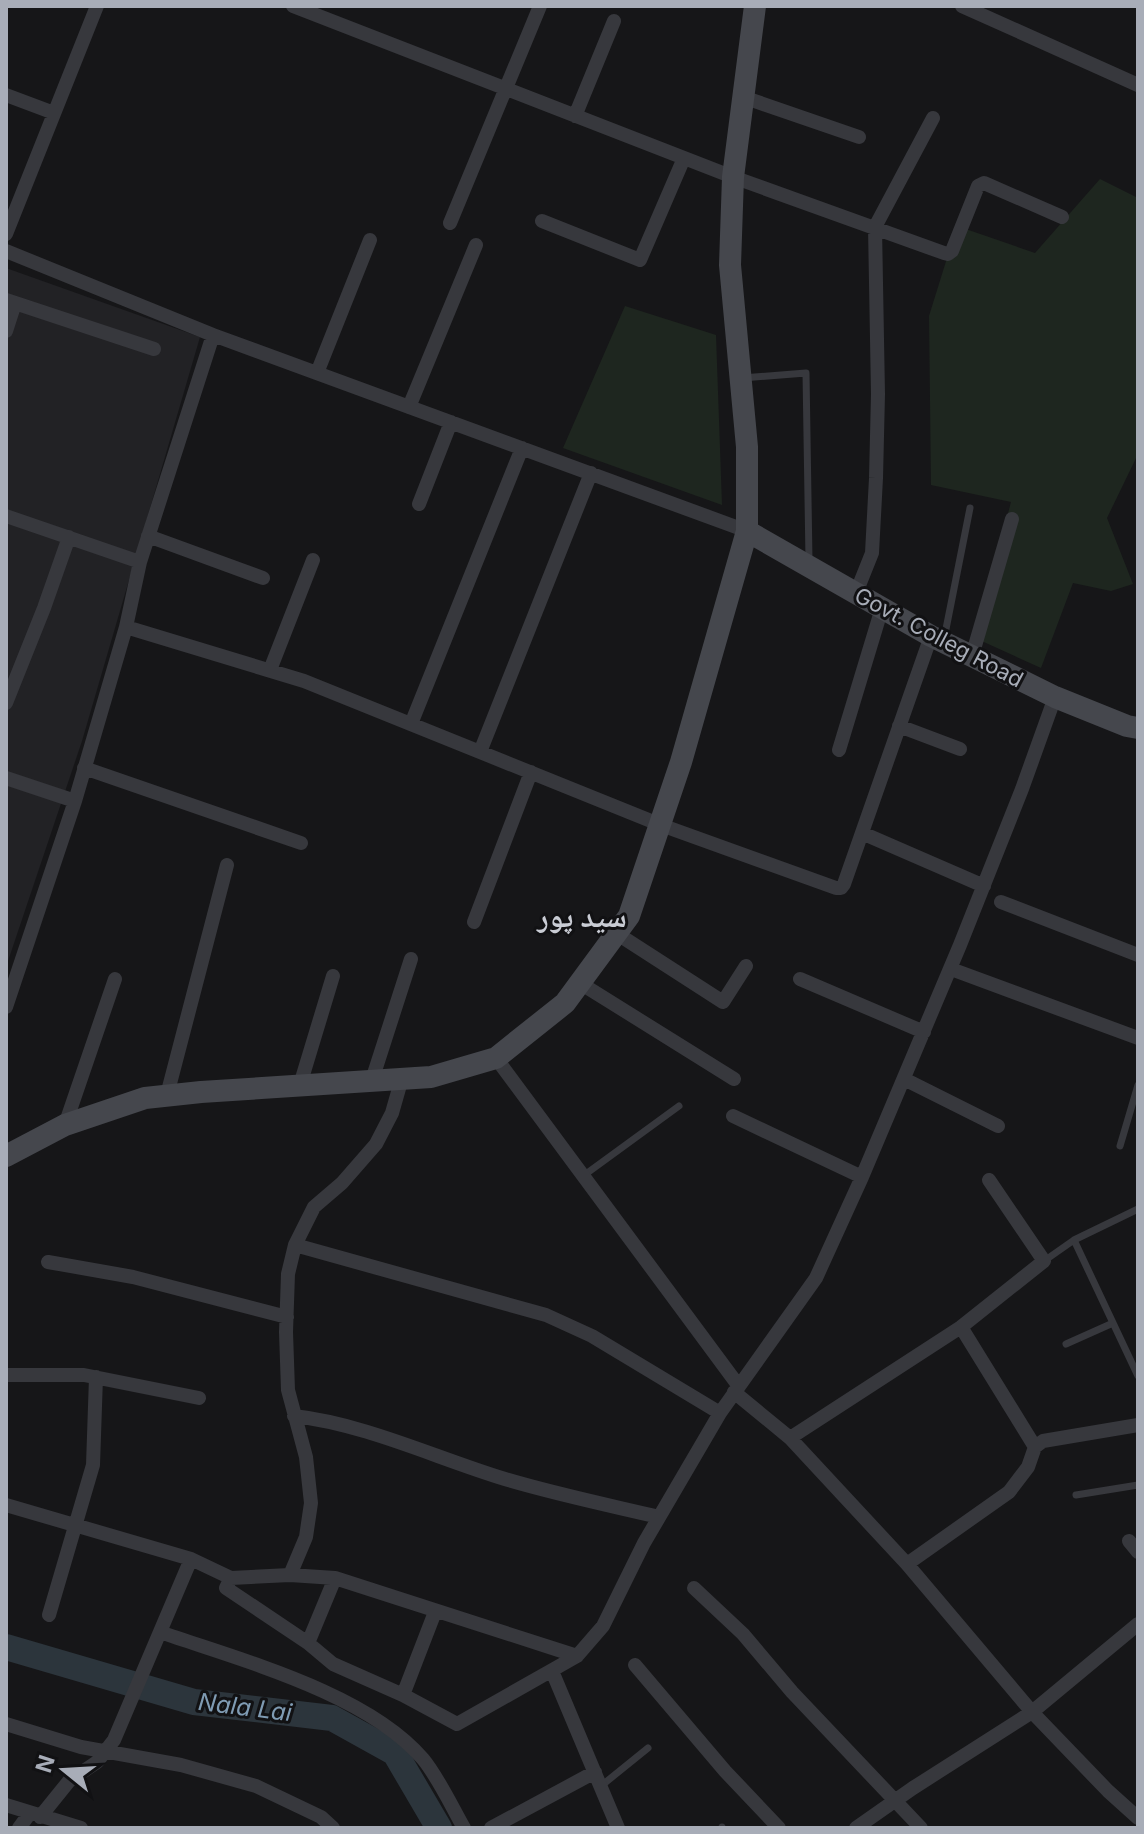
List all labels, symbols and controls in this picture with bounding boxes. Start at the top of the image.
street label: Govt. Colleg Road [850,582,1028,692]
district label: سید پور [535,898,627,935]
water label: Nala Lai [196,1687,295,1727]
north arrow [24,1730,104,1810]
text: N [30,1752,60,1776]

